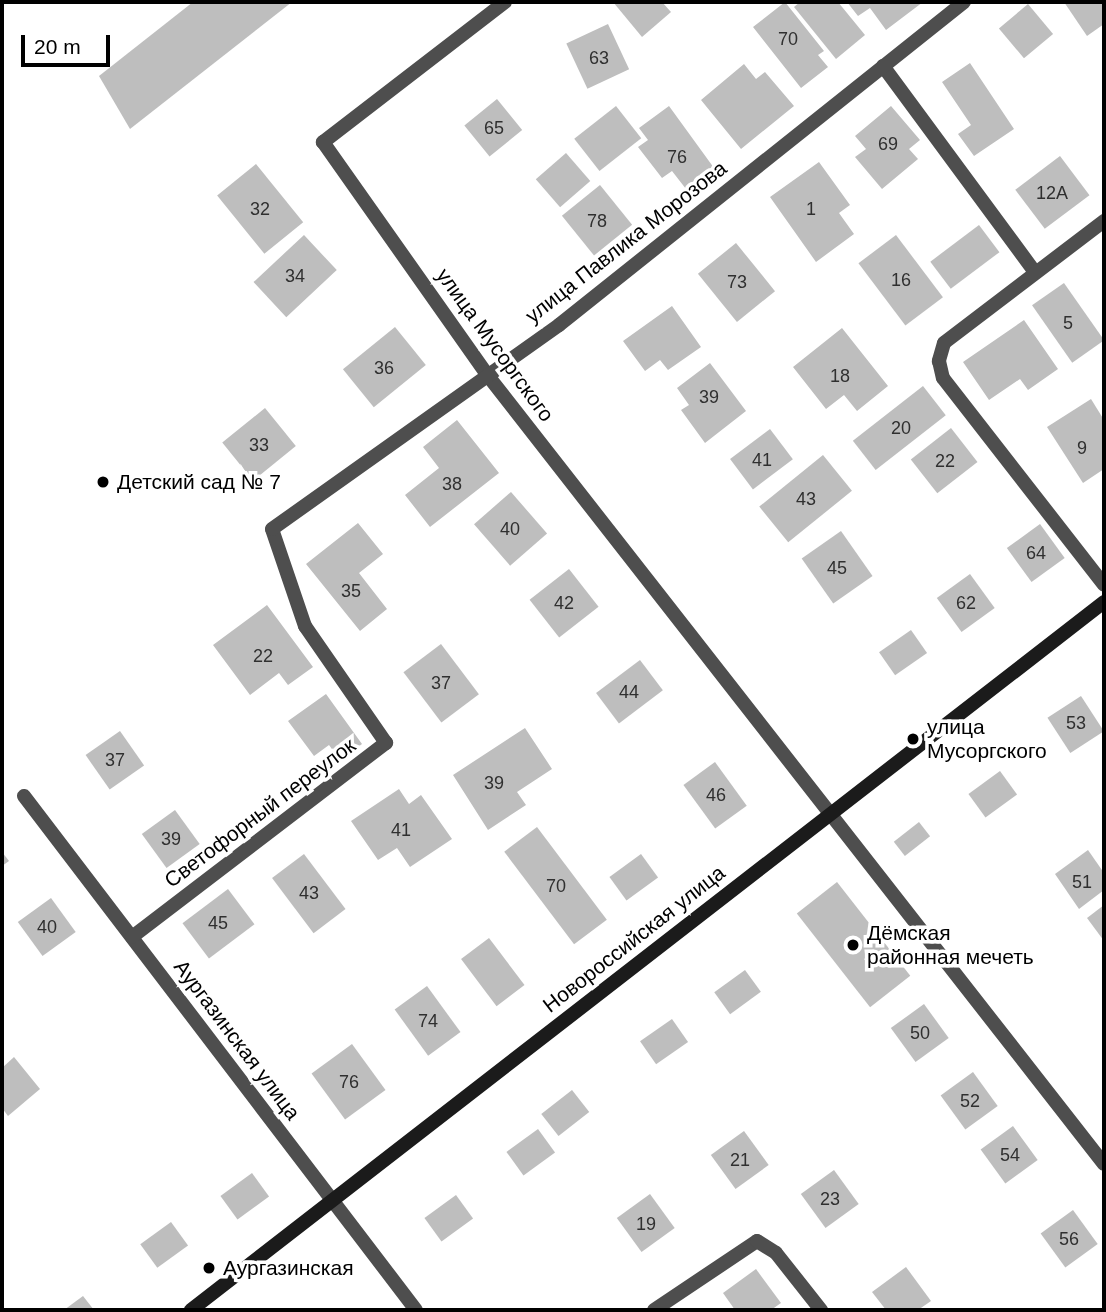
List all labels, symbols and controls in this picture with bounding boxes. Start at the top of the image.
scale bar [24,21,114,65]
house number: 70 [778,28,798,50]
text: 20 m [34,35,81,58]
house number: 63 [589,47,609,69]
house number: 65 [484,117,504,139]
house number: 69 [878,133,898,155]
house number: 76 [667,146,687,168]
street label: улица Павлика Морозова [520,156,732,328]
house number: 12А [1036,182,1068,204]
house number: 32 [250,198,270,220]
house number: 1 [806,198,816,220]
house number: 78 [587,210,607,232]
street label: улица Мусоргского [431,263,559,427]
house number: 34 [285,265,305,287]
house number: 16 [891,269,911,291]
house number: 73 [727,271,747,293]
house number: 5 [1063,312,1073,334]
house number: 36 [374,357,394,379]
house number: 18 [830,365,850,387]
house number: 39 [699,386,719,408]
house number: 20 [891,417,911,439]
house number: 33 [249,434,269,456]
house number: 9 [1077,437,1087,459]
house number: 41 [752,449,772,471]
house number: 22 [935,450,955,472]
place label: Детский сад № 7 [117,469,281,495]
house number: 38 [442,473,462,495]
marker: Детский сад № 7 [95,474,111,490]
house number: 43 [796,488,816,510]
house number: 40 [500,518,520,540]
house number: 64 [1026,542,1046,564]
house number: 45 [827,557,847,579]
house number: 35 [341,580,361,602]
house number: 42 [554,592,574,614]
house number: 62 [956,592,976,614]
house number: 22 [253,645,273,667]
house number: 37 [431,672,451,694]
house number: 44 [619,681,639,703]
house number: 53 [1066,712,1086,734]
place label: улица Мусоргского [927,714,1047,764]
marker: улица Мусоргского [905,731,921,747]
street label: Светофорный переулок [160,733,360,893]
house number: 37 [105,749,125,771]
house number: 39 [484,772,504,794]
house number: 46 [706,784,726,806]
house number: 41 [391,819,411,841]
house number: 39 [161,828,181,850]
street label: Новороссийская улица [538,860,730,1018]
house number: 51 [1072,871,1092,893]
house number: 70 [546,875,566,897]
house number: 43 [299,882,319,904]
house number: 45 [208,912,228,934]
house number: 40 [37,916,57,938]
place label: Дёмская районная мечеть [867,920,1034,970]
marker: Дёмская районная мечеть [845,937,861,953]
street label: Аургазинская улица [169,955,305,1125]
house number: 74 [418,1010,438,1032]
house number: 50 [910,1022,930,1044]
house number: 76 [339,1071,359,1093]
house number: 52 [960,1090,980,1112]
house number: 54 [1000,1144,1020,1166]
house number: 21 [730,1149,750,1171]
house number: 23 [820,1188,840,1210]
house number: 19 [636,1213,656,1235]
house number: 56 [1059,1228,1079,1250]
place label: Аургазинская [223,1255,354,1281]
marker: Аургазинская [201,1260,217,1276]

